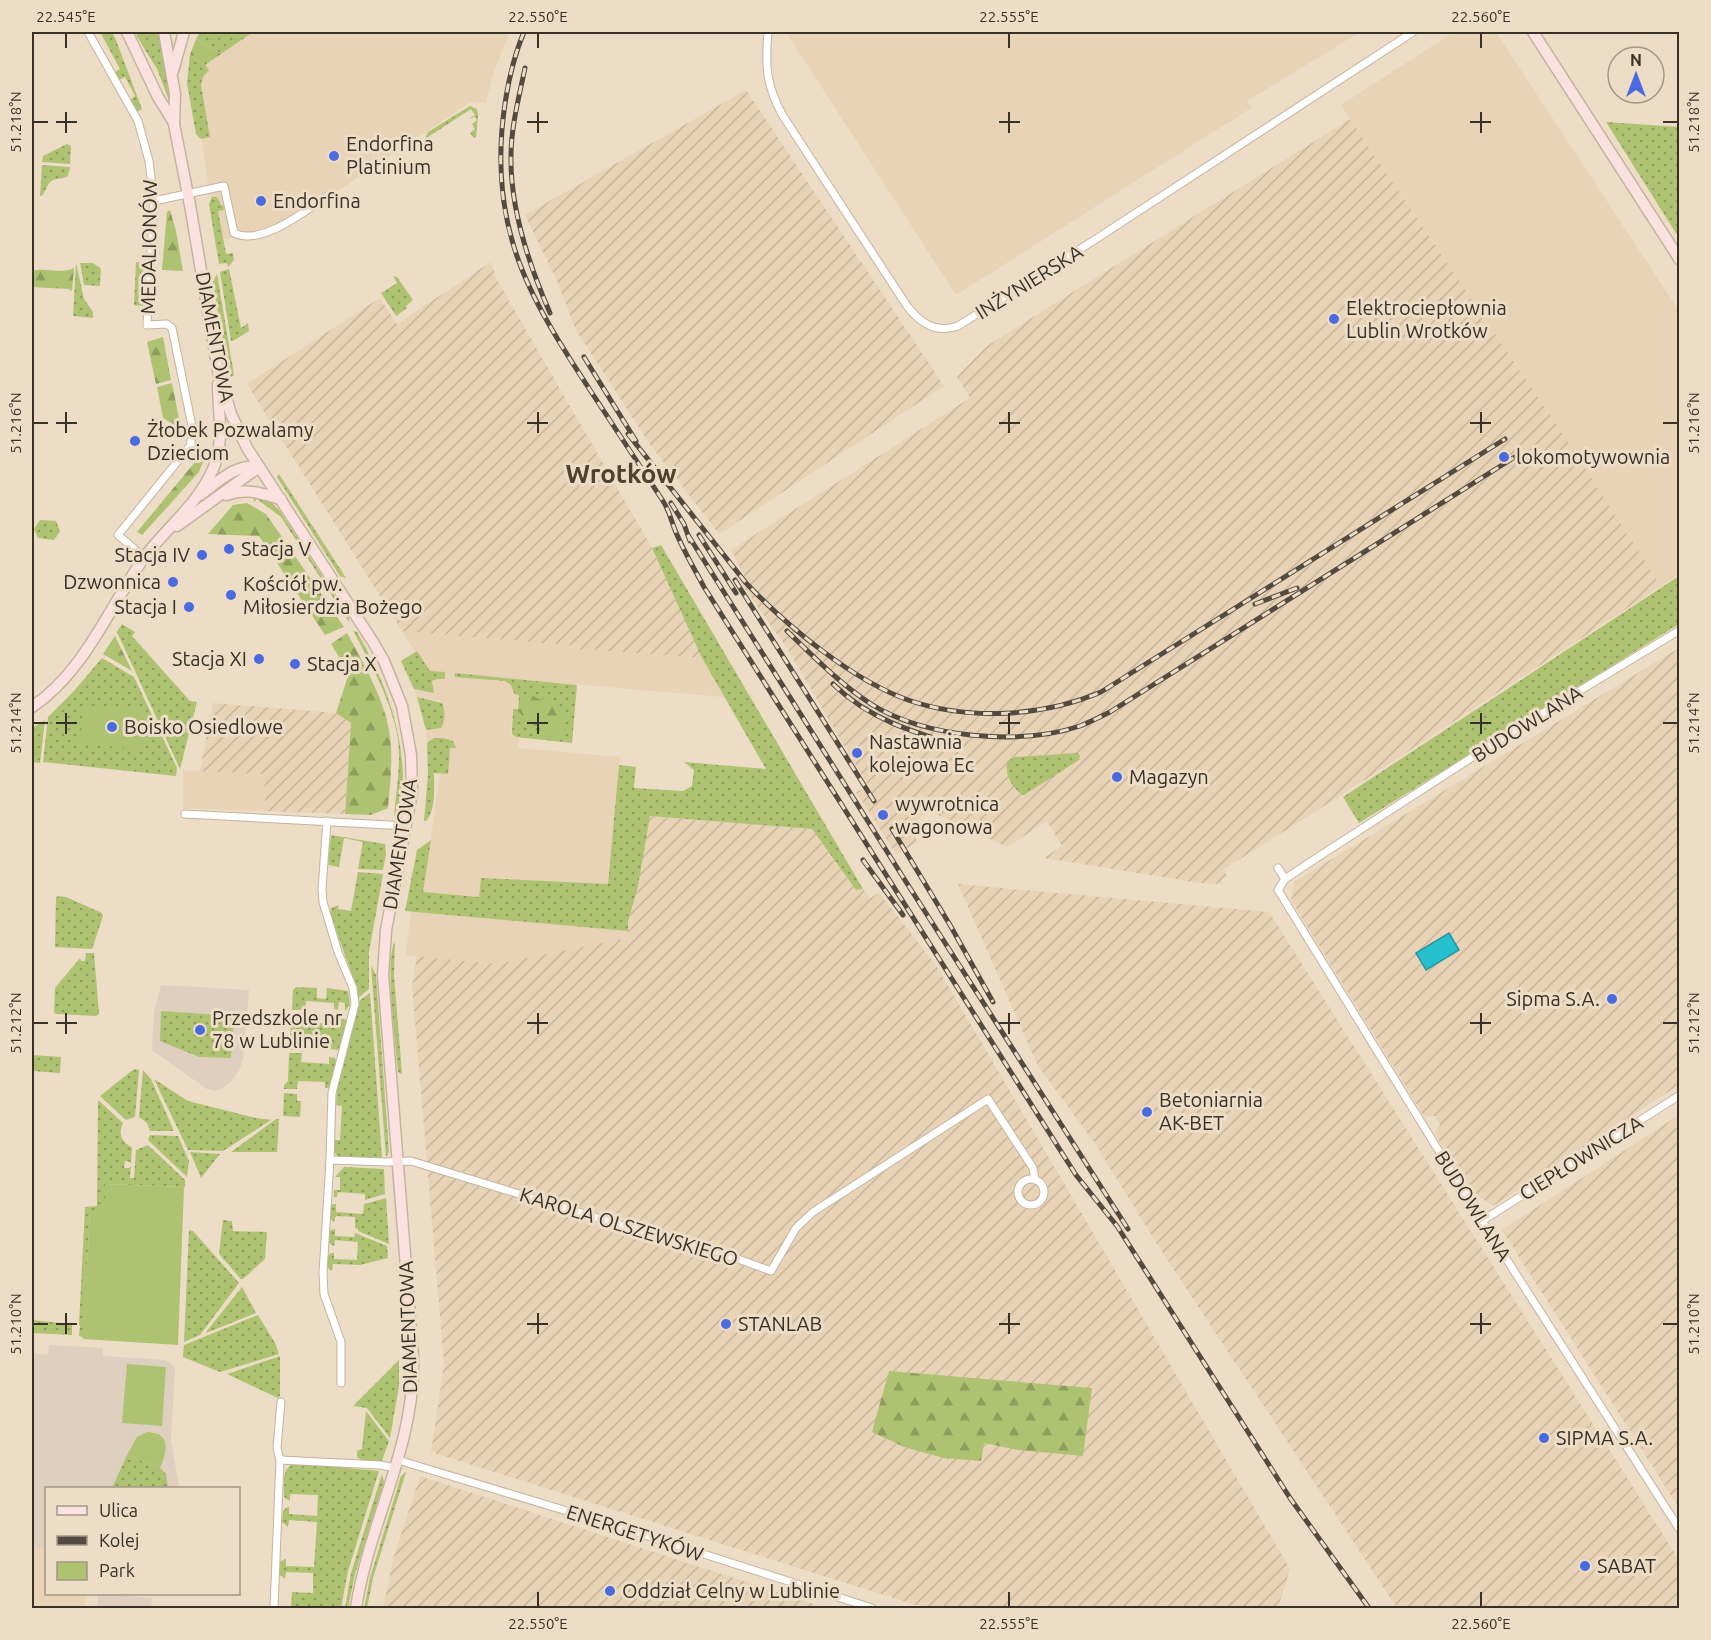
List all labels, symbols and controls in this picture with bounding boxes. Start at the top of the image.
text: 22.545°E [36,8,96,25]
text: 22.550°E [508,8,568,25]
text: 22.555°E [979,8,1039,25]
text: 22.560°E [1451,8,1511,25]
north arrow [1606,45,1666,105]
text: N [1630,51,1642,69]
text: 51.218°N [7,91,24,153]
text: 51.218°N [1685,91,1702,153]
place label: Endorfina Platinium [346,132,434,178]
marker: Endorfina Platinium [327,149,341,163]
street label: MEDALIONÓW [136,179,161,314]
place label: Endorfina [273,189,361,212]
marker: Endorfina [254,194,268,208]
street label: INŻYNIERSKA [971,240,1087,324]
street label: DIAMENTOWA [192,270,239,404]
place label: Elektrociepłownia Lublin Wrotków [1346,296,1507,342]
marker: Elektrociepłownia Lublin Wrotków [1327,312,1341,326]
text: 51.216°N [7,392,24,454]
text: 51.216°N [1685,392,1702,454]
place label: Żłobek Pozwalamy Dzieciom [147,418,314,464]
marker: Żłobek Pozwalamy Dzieciom [128,434,142,448]
place label: lokomotywownia [1516,445,1670,468]
marker: lokomotywownia [1497,450,1511,464]
district label: Wrotków [566,459,676,488]
place label: Stacja V [241,537,312,560]
marker: Stacja V [222,542,236,556]
place label: Stacja IV [115,543,190,566]
marker: Stacja IV [195,548,209,562]
place label: Dzwonnica [63,570,161,593]
place label: Kościół pw. Miłosierdzia Bożego [243,572,423,618]
marker: Dzwonnica [166,575,180,589]
marker: Kościół pw. Miłosierdzia Bożego [224,588,238,602]
place label: Stacja I [114,595,177,618]
marker: Stacja I [182,600,196,614]
place label: Stacja XI [172,647,247,670]
marker: Stacja XI [252,652,266,666]
place label: Stacja X [307,652,377,675]
marker: Stacja X [288,657,302,671]
street label: BUDOWLANA [1467,681,1586,767]
text: 51.214°N [7,692,24,754]
text: 51.214°N [1685,692,1702,754]
place label: Boisko Osiedlowe [124,715,283,738]
marker: Boisko Osiedlowe [105,720,119,734]
place label: Nastawnia kolejowa Ec [869,730,974,776]
marker: Nastawnia kolejowa Ec [850,746,864,760]
place label: Magazyn [1129,765,1209,788]
marker: Magazyn [1110,770,1124,784]
street label: DIAMENTOWA [378,777,421,911]
place label: wywrotnica wagonowa [895,792,999,838]
marker: wywrotnica wagonowa [876,808,890,822]
place label: Sipma S.A. [1506,987,1600,1010]
text: 51.212°N [7,992,24,1054]
marker: Sipma S.A. [1605,992,1619,1006]
text: 51.212°N [1685,992,1702,1054]
place label: Przedszkole nr 78 w Lublinie [212,1006,343,1052]
marker: Przedszkole nr 78 w Lublinie [193,1023,207,1037]
place label: Betoniarnia AK-BET [1159,1088,1263,1134]
marker: Betoniarnia AK-BET [1140,1105,1154,1119]
street label: CIEPŁOWNICZA [1515,1110,1647,1205]
street label: BUDOWLANA [1430,1146,1516,1265]
street label: KAROLA OLSZEWSKIEGO [517,1182,741,1271]
street label: DIAMENTOWA [394,1260,421,1394]
text: 51.210°N [7,1293,24,1355]
text: 51.210°N [1685,1293,1702,1355]
place label: STANLAB [738,1312,822,1335]
marker: STANLAB [719,1317,733,1331]
place label: SIPMA S.A. [1556,1426,1653,1449]
marker: SIPMA S.A. [1537,1431,1551,1445]
legend [45,1487,240,1595]
text: Ulica [99,1500,138,1520]
street label: ENERGETYKÓW [564,1500,706,1565]
text: Kolej [99,1530,139,1550]
place label: SABAT [1597,1554,1656,1577]
marker: SABAT [1578,1559,1592,1573]
text: Park [99,1560,135,1580]
place label: Oddział Celny w Lublinie [622,1579,840,1602]
marker: Oddział Celny w Lublinie [603,1584,617,1598]
text: 22.550°E [508,1615,568,1632]
text: 22.555°E [979,1615,1039,1632]
text: 22.560°E [1451,1615,1511,1632]

